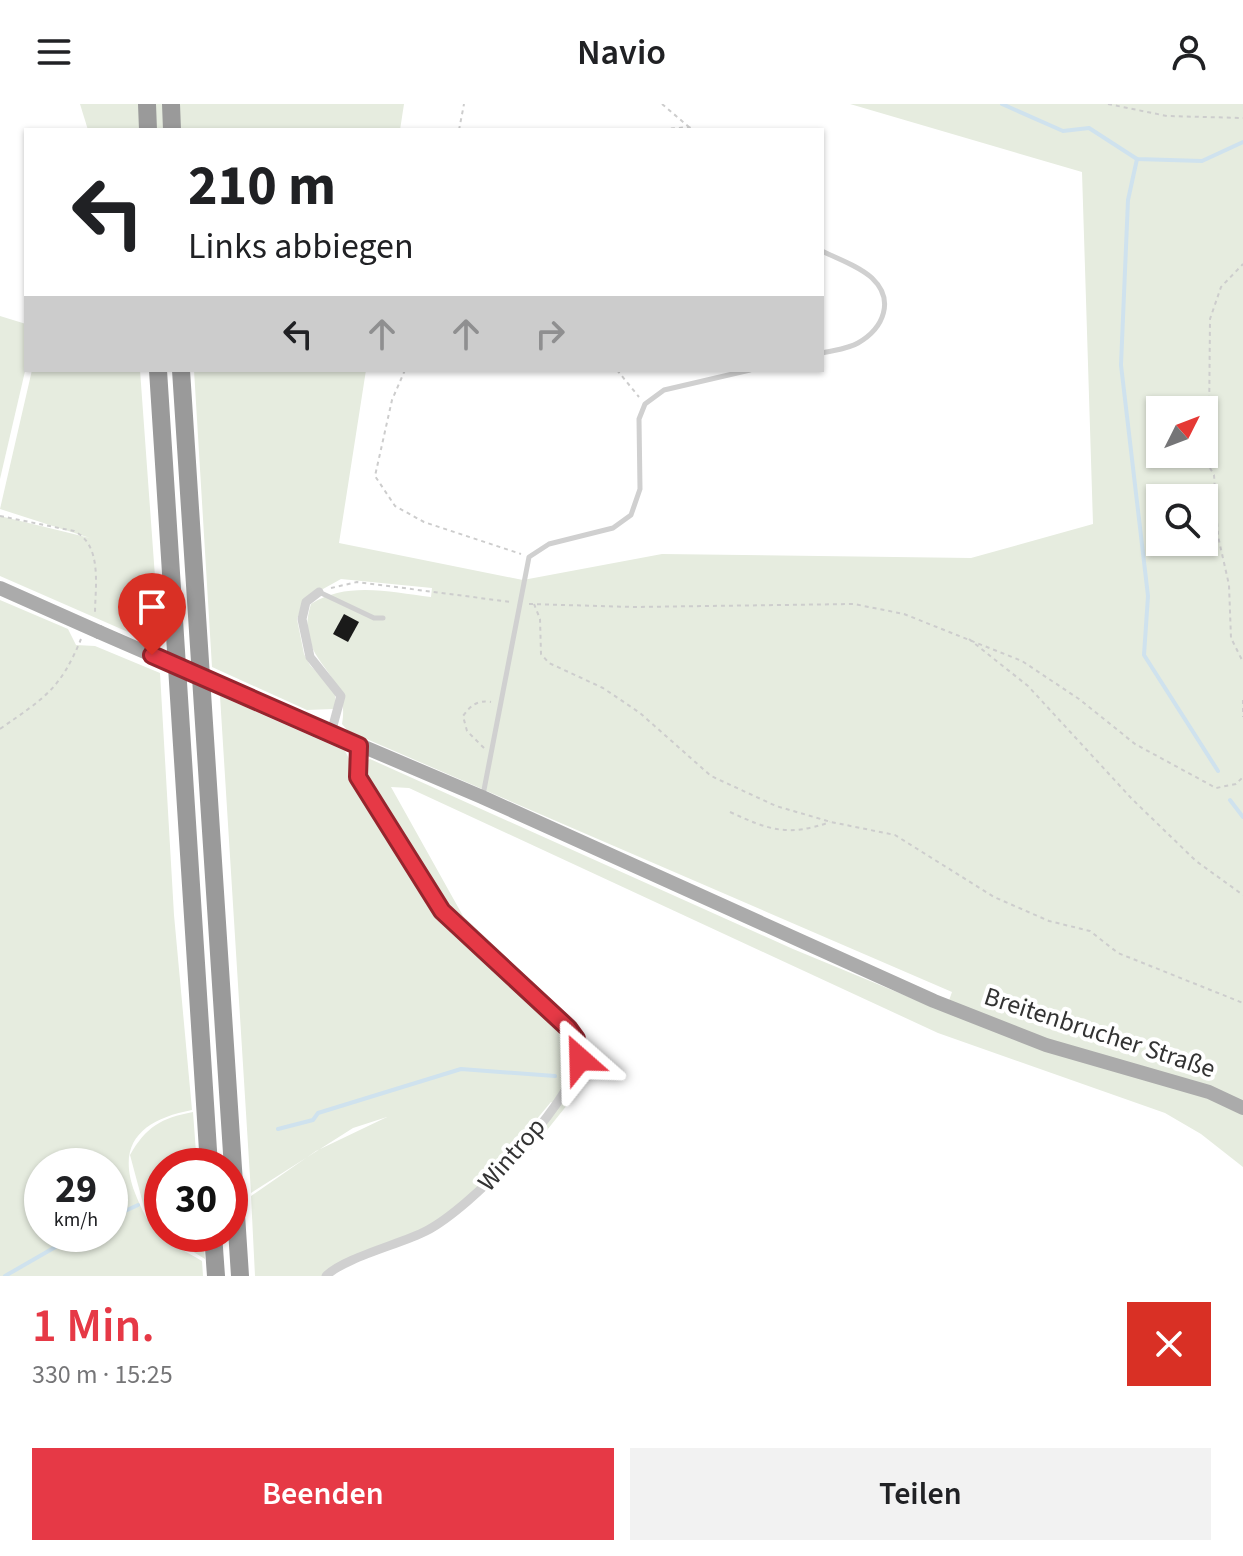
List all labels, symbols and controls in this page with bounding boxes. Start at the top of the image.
text: Navio [577,27,666,78]
icon: menu [32,30,76,74]
icon: person [1167,30,1211,74]
text: 210 m [188,147,336,226]
icon: left [56,160,160,264]
text: Links abbiegen [188,221,414,272]
icon: left [276,312,320,356]
icon: ahead [360,312,404,356]
icon: ahead [444,312,488,356]
icon: right [528,312,572,356]
north arrow [1146,396,1218,468]
map controls [1146,396,1218,556]
button: search [1146,484,1218,556]
pin [118,573,186,655]
icon: arrive [130,585,174,629]
street label: Breitenbrucher Straße [980,978,1220,1087]
position arrow [538,1017,622,1101]
street label: Wintrop [469,1109,554,1199]
speed limit sign: 30 [144,1148,248,1252]
text: 29 [55,1161,97,1218]
text: km/h [54,1206,98,1234]
text: 1 Min. [32,1292,155,1360]
button: close [1127,1302,1211,1386]
text: 330 m · 15:25 [32,1356,173,1393]
button: Beenden [32,1448,614,1540]
button: Teilen [630,1448,1211,1540]

